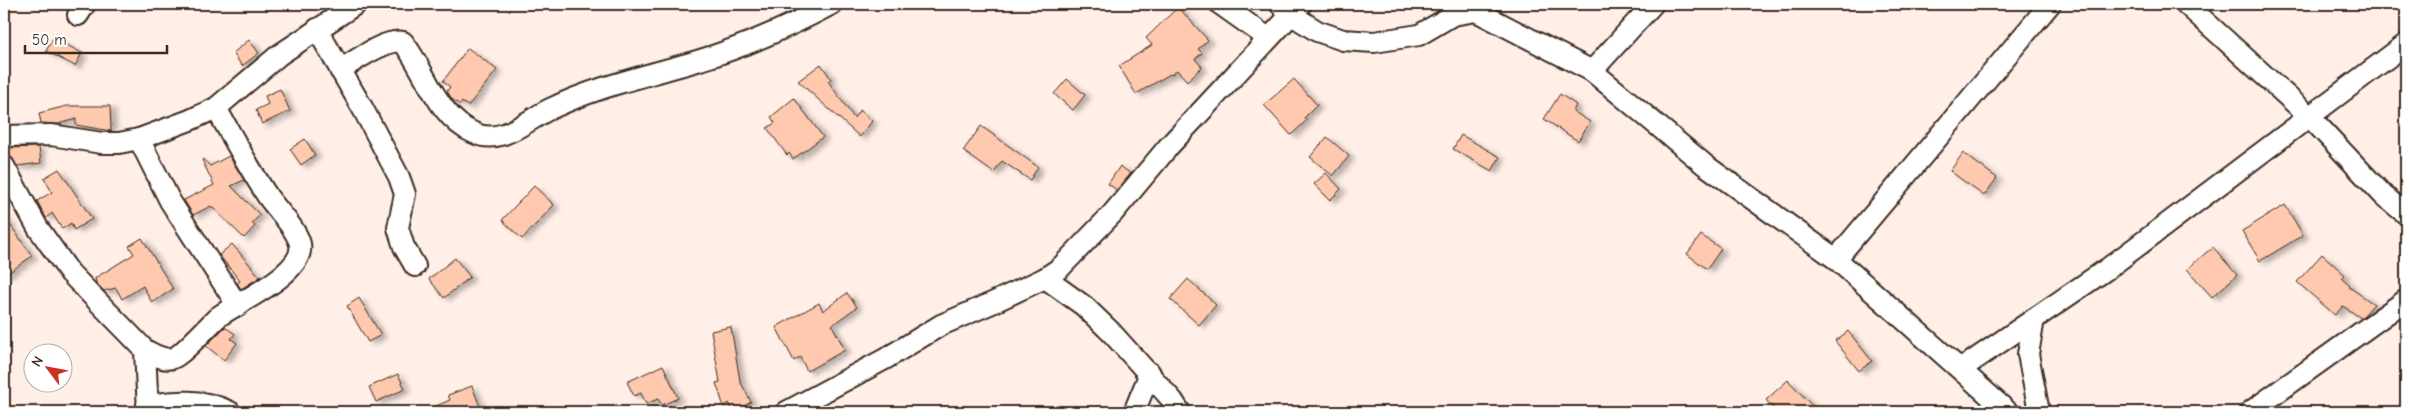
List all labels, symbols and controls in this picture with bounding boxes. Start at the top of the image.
scale bar [25,22,168,54]
text: 50 m [32,31,67,49]
north arrow [22,344,72,394]
text: N [28,353,47,370]

